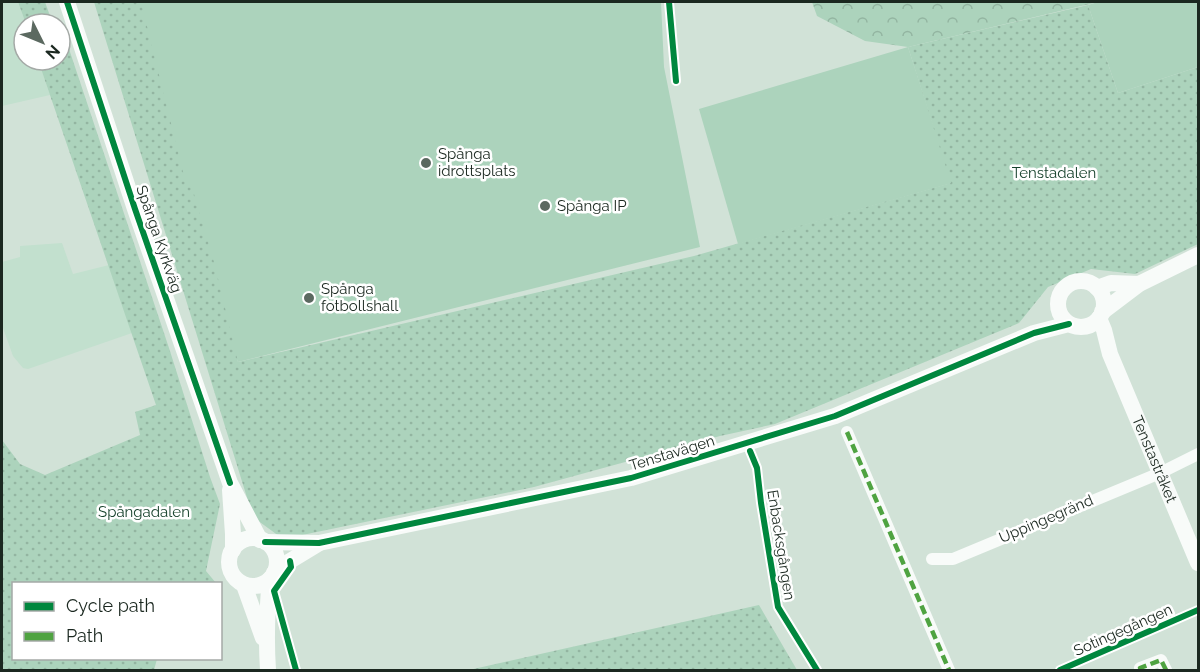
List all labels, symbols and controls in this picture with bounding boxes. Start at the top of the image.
north arrow [12,12,72,72]
text: N [41,41,64,63]
place label: Spånga idrottsplats [438,145,515,180]
marker: Spånga idrottsplats [419,156,433,170]
park label: Tenstadalen [1012,164,1096,182]
street label: Spånga Kyrkväg [132,183,186,295]
place label: Spånga IP [557,197,627,215]
marker: Spånga IP [538,199,552,213]
place label: Spånga fotbollshall [321,280,399,315]
marker: Spånga fotbollshall [302,291,316,305]
street label: Tenstastråket [1128,413,1181,505]
street label: Tenstavägen [627,432,717,474]
street label: Enbacksgången [763,488,799,602]
street label: Uppingegränd [996,491,1096,547]
park label: Spångadalen [98,503,190,521]
legend [12,582,222,660]
text: Cycle path [66,595,155,616]
street label: Sotingegången [1071,600,1175,660]
text: Path [66,625,103,646]

